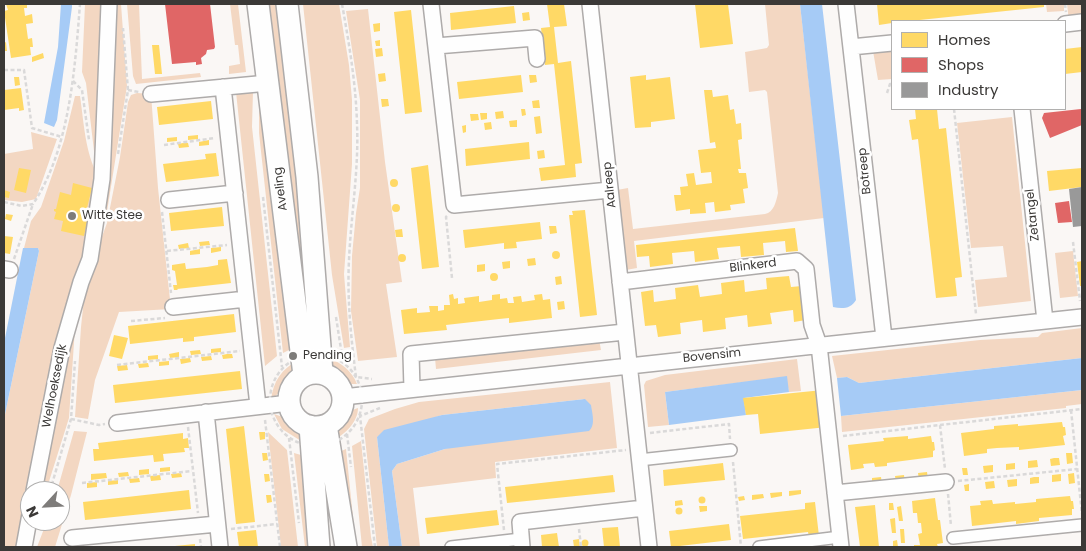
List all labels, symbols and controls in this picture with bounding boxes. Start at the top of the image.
legend [891,20,1066,110]
text: Homes [938,29,991,50]
text: Shops [938,54,984,75]
text: Industry [938,79,998,100]
street label: Botreep [855,147,875,195]
street label: Aalreep [600,161,620,209]
street label: Aveling [271,166,291,212]
street label: Zetangel [1023,188,1043,242]
place label: Witte Stee [82,209,142,223]
marker: Witte Stee [66,210,78,222]
street label: Blinkerd [729,256,777,276]
street label: Welhoeksedijk [40,343,70,429]
street label: Bovensim [682,346,742,366]
place label: Pending [303,349,352,363]
marker: Pending [287,350,299,362]
north arrow [20,481,70,531]
text: N [21,503,44,521]

